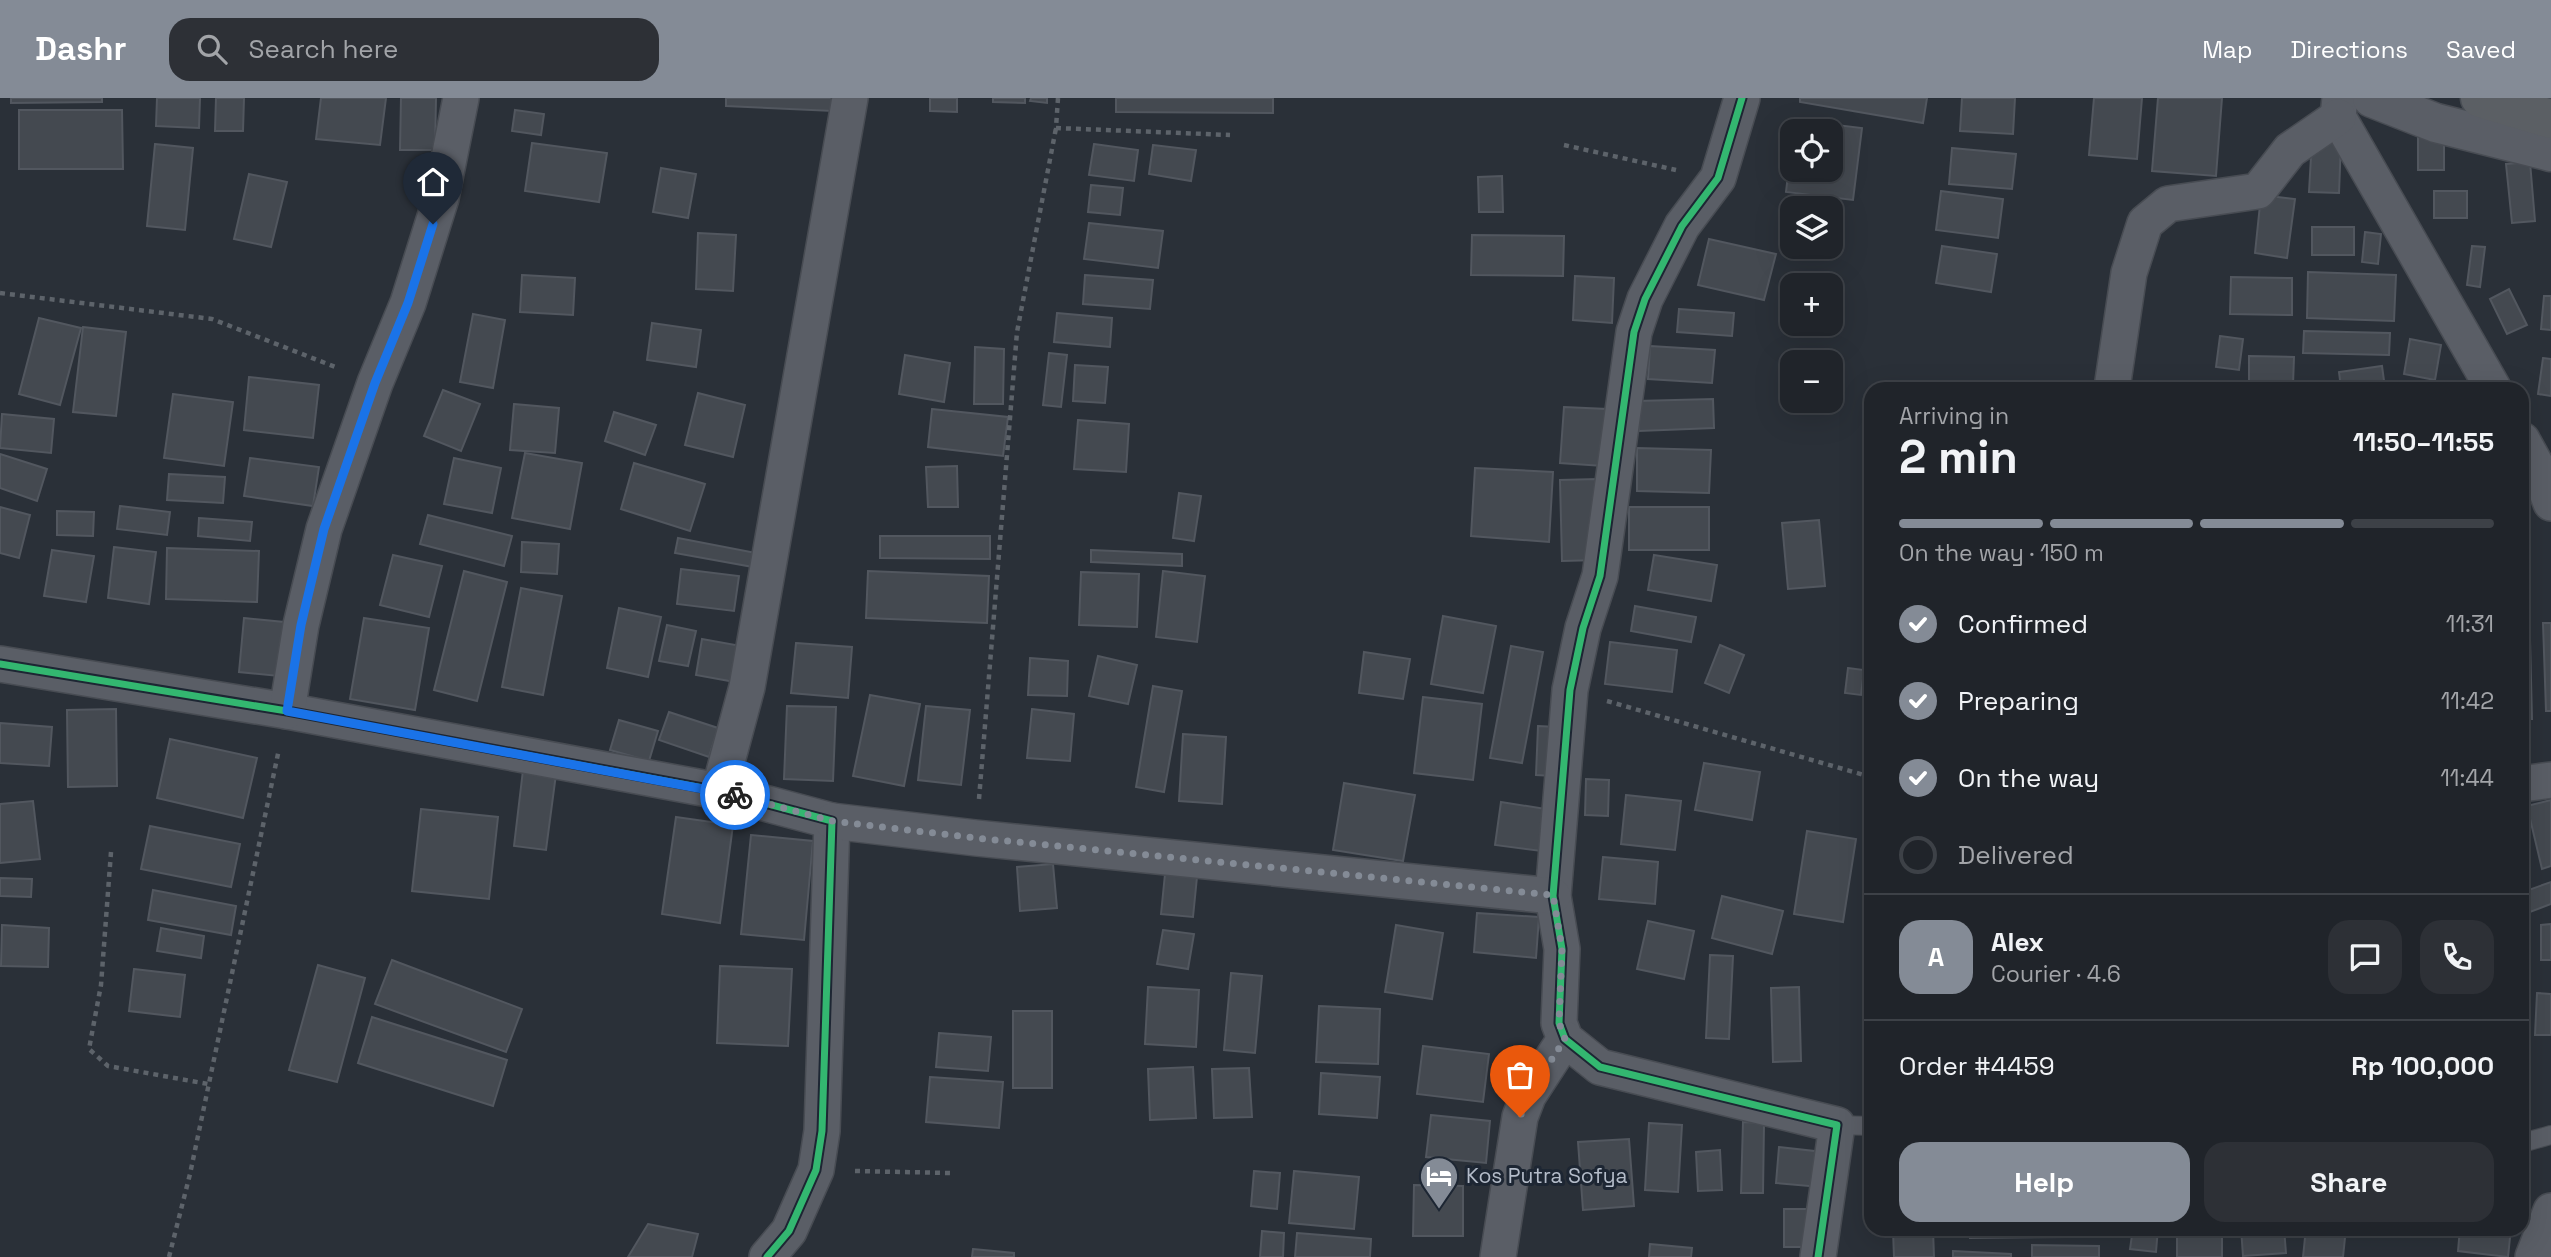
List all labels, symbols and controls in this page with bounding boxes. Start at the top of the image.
search box [169,18,659,81]
text: Dashr [35,28,127,70]
icon: search [193,30,231,68]
text: Search here [249,32,398,66]
text: Map [2202,34,2252,65]
text: Directions [2290,34,2408,65]
text: Saved [2446,34,2516,65]
map controls [1780,119,1843,413]
button: locate [1780,119,1843,182]
pin [403,152,463,224]
icon: home [414,163,452,201]
button: layers [1780,196,1843,259]
button: + [1780,273,1843,336]
button: − [1780,350,1843,413]
text: Arriving in [1899,401,2009,431]
text: 11:50–11:55 [2353,425,2494,459]
text: 2 min [1899,428,2018,486]
text: On the way · 150 m [1899,538,2104,568]
icon: check [1899,605,1937,643]
text: Confirmed [1958,607,2088,641]
text: 11:31 [2446,609,2494,639]
icon: check [1899,682,1937,720]
text: Preparing [1958,684,2079,718]
text: 11:42 [2441,686,2494,716]
icon: check [1899,759,1937,797]
courier [700,760,770,830]
text: On the way [1958,761,2099,795]
text: 11:44 [2440,763,2494,793]
icon: bike [716,776,754,814]
text: Delivered [1958,838,2074,872]
button: chat [2328,920,2402,994]
button: phone [2420,920,2494,994]
text: Alex [1991,925,2044,959]
text: A [1928,940,1944,974]
text: Courier · 4.6 [1991,959,2121,989]
pin [1490,1045,1550,1117]
text: Order #4459 [1899,1049,2055,1083]
text: Rp 100,000 [2351,1049,2494,1083]
icon: bag [1501,1056,1539,1094]
button: Help [1899,1142,2190,1222]
button: Share [2204,1142,2494,1222]
hotel icon: Kos Putra Sofya [1418,1155,1460,1210]
place label: Kos Putra Sofya [1466,1162,1628,1189]

